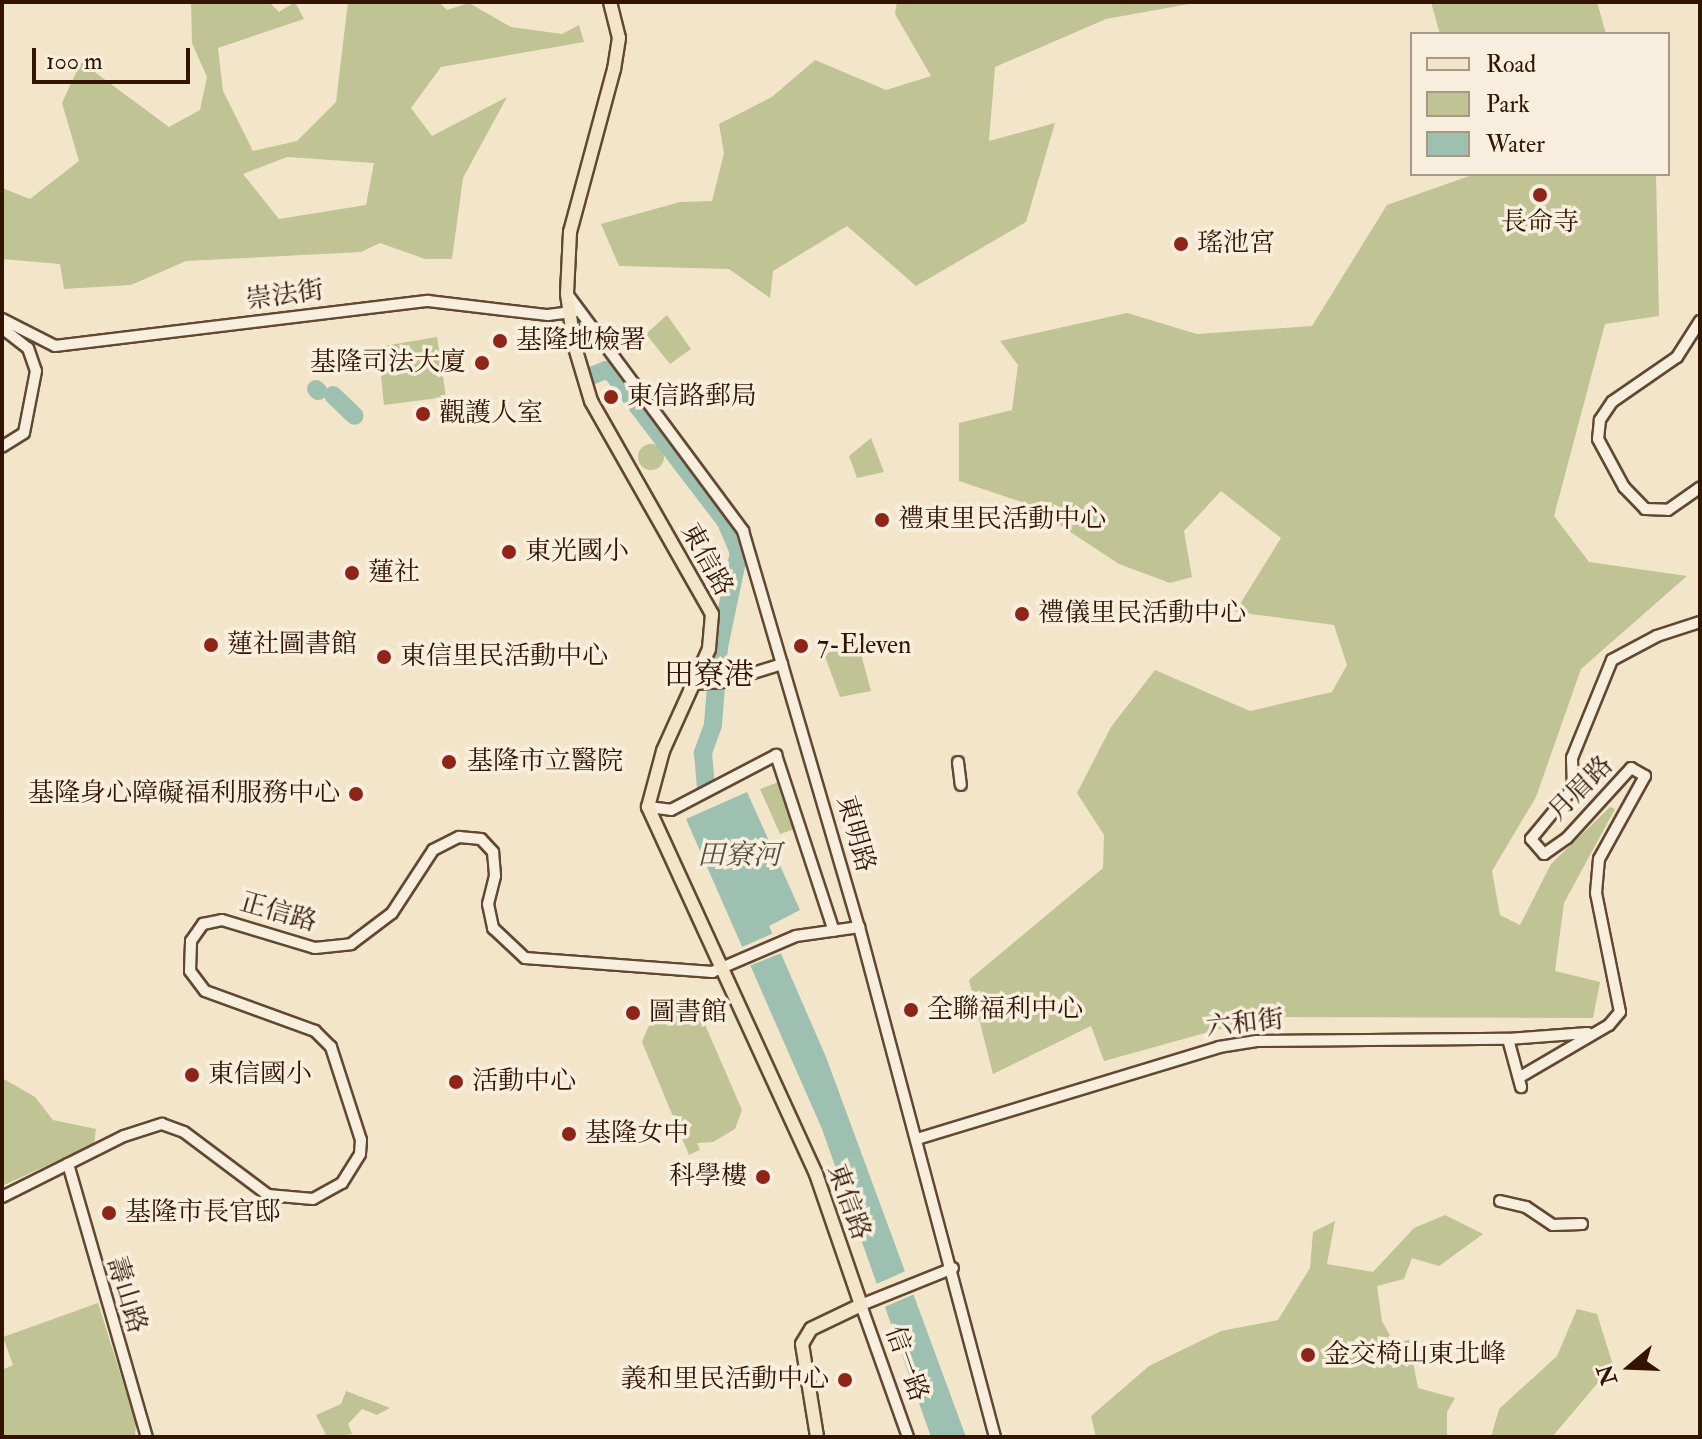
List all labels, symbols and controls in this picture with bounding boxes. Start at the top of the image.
scale bar [36,32,194,82]
legend [1410,32,1670,176]
text: 100 m [46,46,103,77]
text: Road [1486,49,1536,80]
text: Park [1486,89,1530,120]
text: Water [1486,129,1545,160]
marker: 長命寺 [1531,186,1549,204]
place label: 長命寺 [1501,207,1579,239]
place label: 瑤池宮 [1197,228,1275,260]
marker: 瑤池宮 [1172,235,1190,253]
street label: 崇法街 [244,275,326,317]
place label: 基隆地檢署 [516,325,646,357]
marker: 基隆地檢署 [491,332,509,350]
place label: 基隆司法大廈 [310,347,466,379]
marker: 基隆司法大廈 [473,354,491,372]
place label: 東信路郵局 [627,381,757,413]
marker: 東信路郵局 [602,388,620,406]
place label: 觀護人室 [439,398,543,430]
marker: 觀護人室 [414,405,432,423]
place label: 禮東里民活動中心 [898,504,1106,536]
marker: 禮東里民活動中心 [873,511,891,529]
street label: 東信路 [673,518,739,602]
place label: 東光國小 [525,536,629,568]
marker: 東光國小 [500,543,518,561]
place label: 蓮社 [368,557,420,589]
marker: 蓮社 [343,564,361,582]
place label: 禮儀里民活動中心 [1038,598,1246,630]
marker: 禮儀里民活動中心 [1013,605,1031,623]
place label: 蓮社圖書館 [227,629,357,661]
place label: 7-Eleven [817,630,911,662]
marker: 蓮社圖書館 [202,636,220,654]
marker: 7-Eleven [792,637,810,655]
place label: 東信里民活動中心 [400,641,608,673]
marker: 東信里民活動中心 [375,648,393,666]
district label: 田寮港 [664,657,754,693]
place label: 基隆市立醫院 [467,746,623,778]
street label: 月眉路 [1542,750,1620,828]
marker: 基隆市立醫院 [438,751,460,773]
place label: 基隆身心障礙福利服務中心 [28,778,340,810]
marker: 基隆身心障礙福利服務中心 [347,785,365,803]
street label: 東明路 [829,792,881,876]
water label: 田寮河 [697,839,781,873]
street label: 正信路 [236,887,320,939]
place label: 全聯福利中心 [927,994,1083,1026]
place label: 圖書館 [649,997,727,1029]
marker: 全聯福利中心 [902,1001,920,1019]
marker: 圖書館 [624,1004,642,1022]
street label: 六和街 [1205,1004,1285,1044]
place label: 東信國小 [208,1059,312,1091]
marker: 東信國小 [183,1066,201,1084]
place label: 活動中心 [472,1066,576,1098]
marker: 活動中心 [447,1073,465,1091]
place label: 基隆女中 [585,1118,689,1150]
marker: 基隆女中 [560,1125,578,1143]
street label: 東信路 [820,1160,876,1244]
place label: 科學樓 [669,1161,747,1193]
marker: 科學樓 [754,1168,772,1186]
place label: 基隆市長官邸 [125,1197,281,1229]
marker: 基隆市長官邸 [100,1204,118,1222]
street label: 壽山路 [100,1253,152,1337]
street label: 信一路 [878,1322,934,1406]
north arrow [1590,1327,1670,1407]
place label: 金交椅山東北峰 [1324,1339,1506,1371]
marker: 金交椅山東北峰 [1299,1346,1317,1364]
text: N [1591,1361,1624,1389]
place label: 義和里民活動中心 [621,1364,829,1396]
marker: 義和里民活動中心 [836,1371,854,1389]

